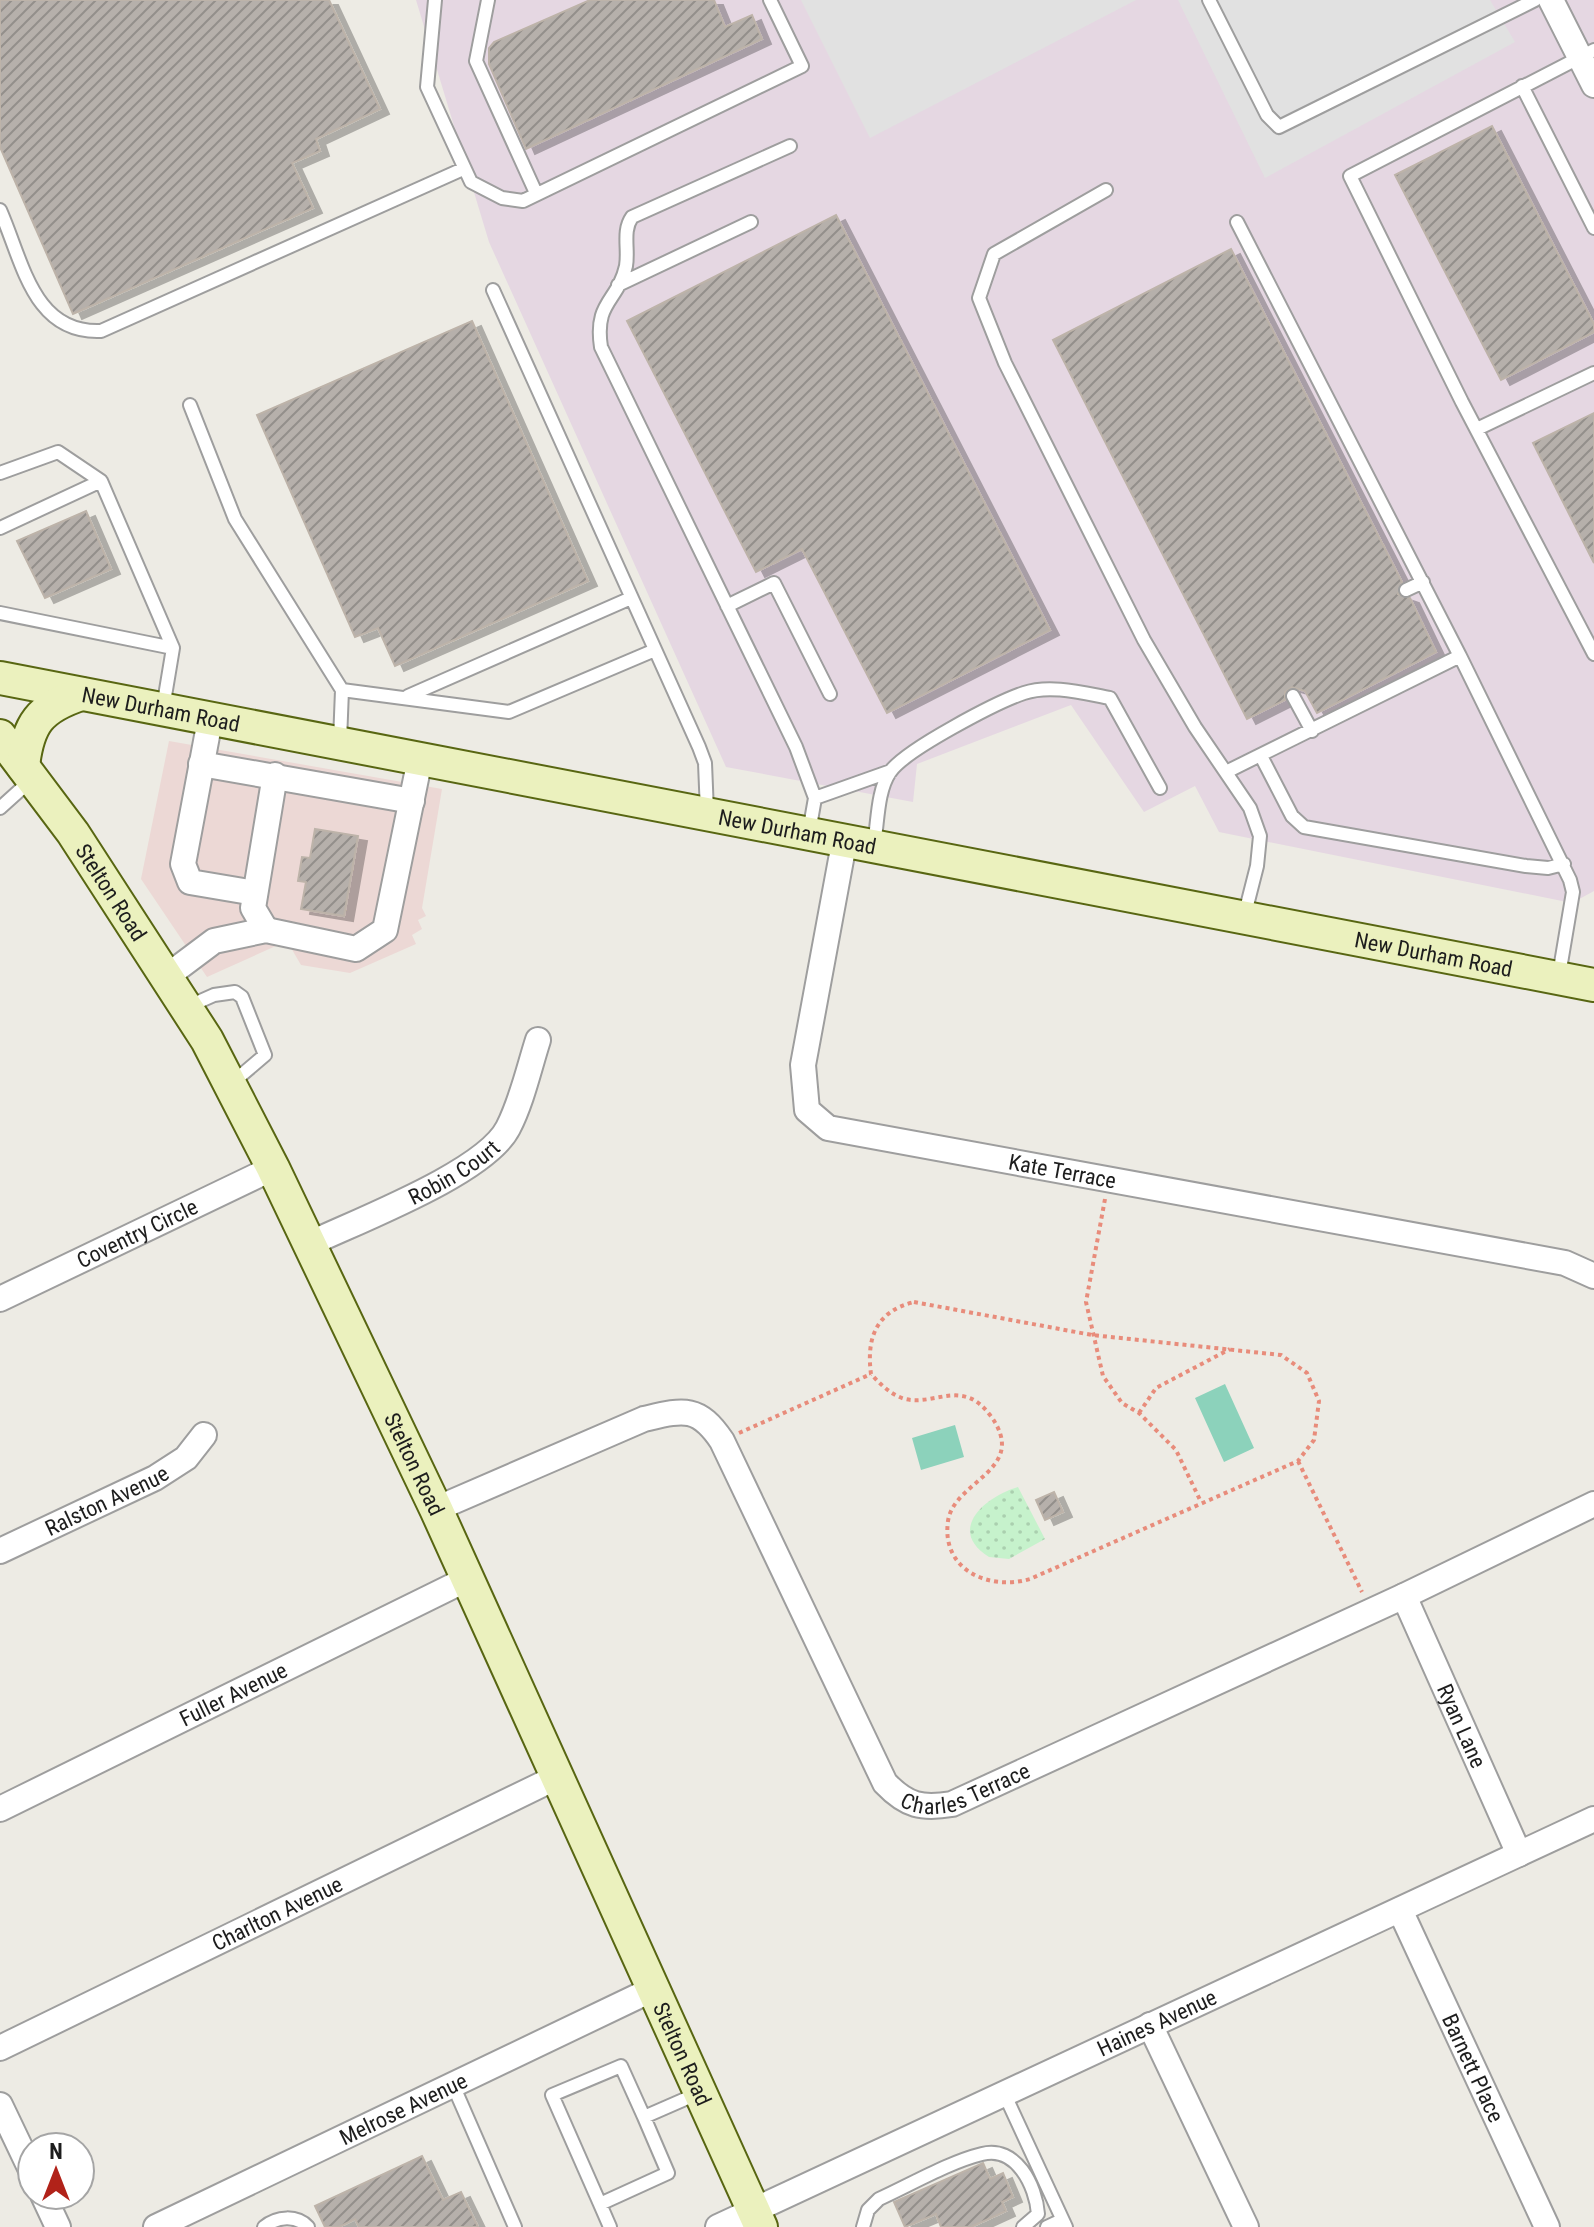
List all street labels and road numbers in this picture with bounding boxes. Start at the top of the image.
street label: New Durham Road [80,682,242,737]
street label: New Durham Road [716,805,878,859]
street label: Stelton Road [70,839,151,946]
street label: New Durham Road [1353,927,1515,982]
street label: Robin Court [404,1135,505,1210]
street label: Kate Terrace [1007,1149,1118,1194]
street label: Coventry Circle [73,1194,202,1273]
street label: Stelton Road [379,1409,449,1519]
street label: Ralston Avenue [41,1461,173,1541]
street label: Fuller Avenue [176,1658,291,1732]
street label: Ryan Lane [1432,1680,1491,1772]
street label: Charles Terrace [897,1758,1034,1819]
street label: Charlton Avenue [208,1871,346,1956]
street label: Haines Avenue [1093,1985,1221,2062]
street label: Stelton Road [648,1999,716,2110]
street label: Barnett Place [1437,2010,1509,2126]
street label: Melrose Avenue [336,2068,471,2150]

